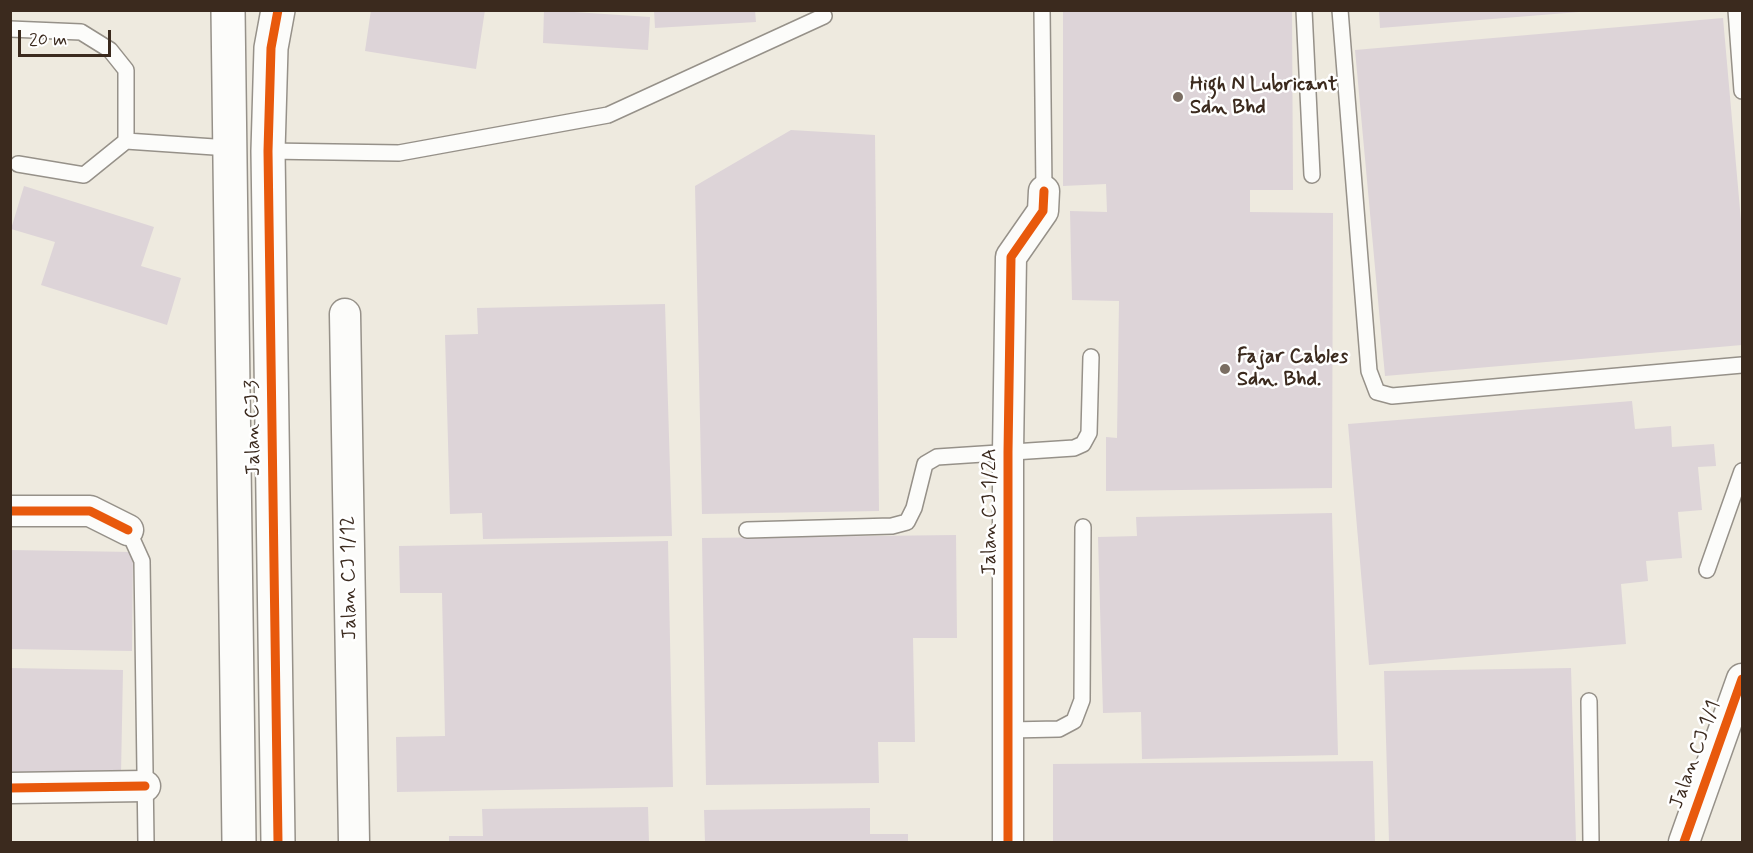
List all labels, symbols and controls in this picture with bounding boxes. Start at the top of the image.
scale bar [21,18,114,56]
text: 20 m [29,28,67,52]
place label: High N Lubricant Sdn Bhd [1190,74,1337,121]
marker: High N Lubricant Sdn Bhd [1171,90,1185,104]
place label: Fajar Cables Sdn. Bhd. [1237,346,1348,393]
marker: Fajar Cables Sdn. Bhd. [1218,362,1232,376]
street label: Jalan CJ 3 [241,380,267,476]
street label: Jalan CJ 1/2A [979,448,1003,576]
street label: Jalan CJ 1/12 [337,516,363,640]
street label: Jalan CJ 1/1 [1665,697,1727,813]

